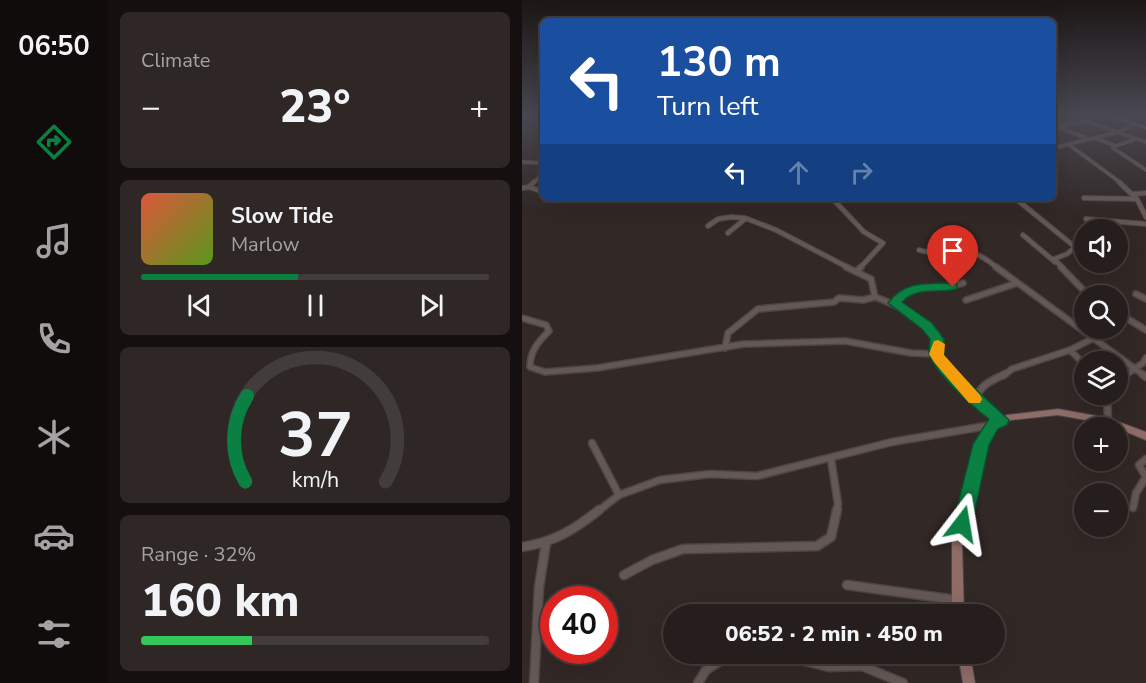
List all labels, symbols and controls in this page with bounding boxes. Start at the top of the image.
text: 06:50 [18,28,90,65]
text: 130 m [657,34,781,91]
icon: left [558,42,636,120]
text: Climate [141,47,210,74]
text: 23° [279,77,351,138]
text: − [141,85,161,130]
text: + [469,85,489,130]
text: Turn left [657,88,758,125]
icon: directions [33,121,75,163]
icon: left [719,156,752,189]
icon: ahead [782,156,815,189]
icon: right [845,156,878,189]
text: Slow Tide [231,201,333,231]
map controls [1074,219,1128,537]
button: sound [1074,219,1128,273]
icon: music [33,220,75,262]
pin [927,225,978,287]
text: Marlow [231,231,299,258]
icon: arrive [936,234,969,267]
button: search [1074,285,1128,339]
icon: previous [183,289,216,322]
icon: pause [299,289,332,322]
icon: next [415,289,448,322]
icon: phone [33,318,75,360]
button: layers [1074,351,1128,405]
text: 37 [278,394,352,479]
icon: climate [33,416,75,458]
button: + [1074,417,1128,471]
text: km/h [291,466,339,496]
button: − [1074,483,1128,537]
position arrow [930,492,994,556]
icon: car [33,515,75,557]
text: Range · 32% [141,541,256,568]
text: 160 km [141,571,300,632]
speed limit sign: 40 [540,586,618,664]
icon: filters [33,613,75,655]
text: 06:52 · 2 min · 450 m [725,619,943,649]

